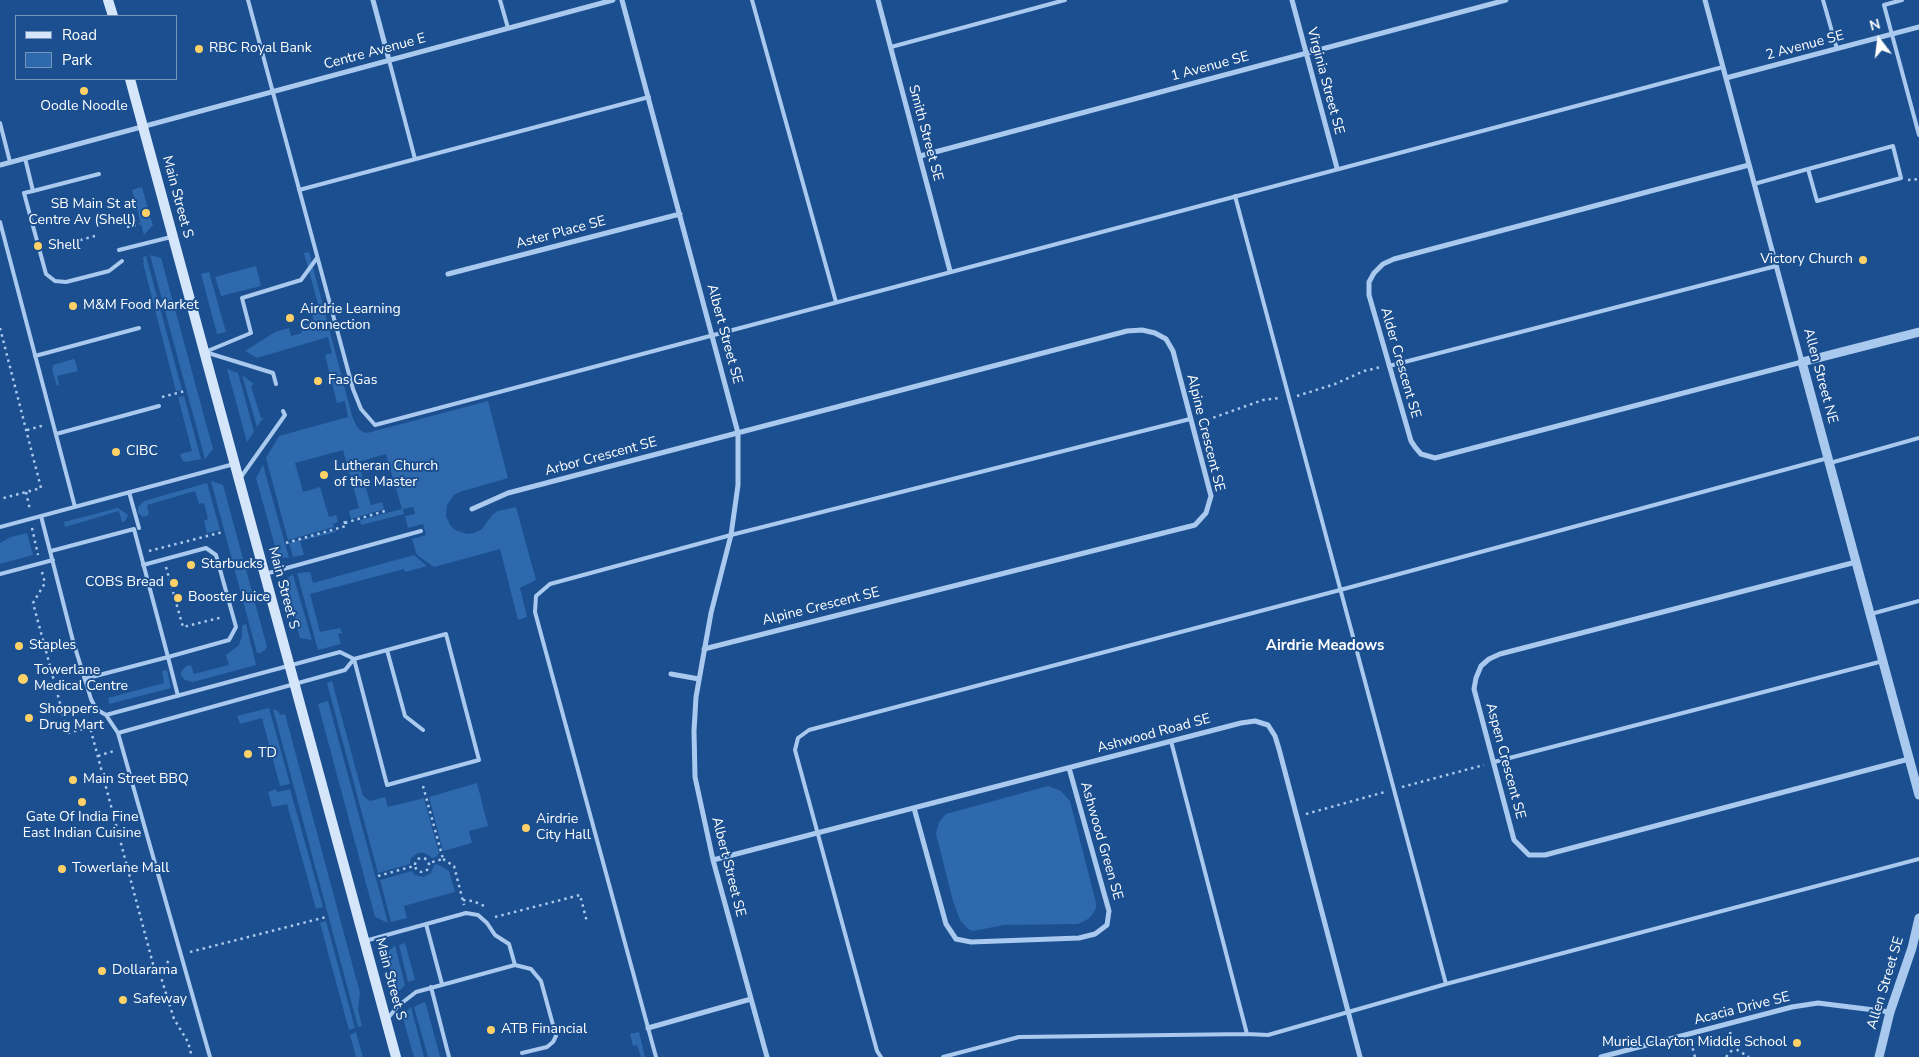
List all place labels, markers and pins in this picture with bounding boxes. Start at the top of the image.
place label: RBC Royal Bank [209,41,312,57]
marker: RBC Royal Bank [193,43,205,55]
marker: Oodle Noodle [78,85,90,97]
place label: Oodle Noodle [40,99,128,115]
place label: SB Main St at Centre Av (Shell) [29,197,136,230]
marker: SB Main St at Centre Av (Shell) [140,207,152,219]
place label: Shell [48,238,80,254]
marker: Shell [32,240,44,252]
place label: Victory Church [1760,252,1853,268]
marker: Victory Church [1857,254,1869,266]
place label: M&M Food Market [83,298,199,314]
marker: M&M Food Market [67,300,79,312]
place label: Airdrie Learning Connection [300,302,401,334]
marker: Airdrie Learning Connection [284,312,296,324]
place label: Fas Gas [328,373,377,389]
marker: Fas Gas [312,375,324,387]
place label: CIBC [126,444,158,460]
marker: CIBC [110,446,122,458]
place label: Lutheran Church of the Master [334,459,438,492]
marker: Lutheran Church of the Master [318,469,330,481]
place label: Starbucks [201,557,263,573]
marker: Starbucks [185,559,197,571]
place label: COBS Bread [85,575,164,591]
marker: COBS Bread [168,577,180,589]
place label: Booster Juice [188,590,270,606]
marker: Booster Juice [172,592,184,604]
place label: Staples [29,638,76,654]
marker: Staples [13,640,25,652]
place label: Towerlane Medical Centre [34,663,128,696]
marker: Towerlane Medical Centre [16,672,30,686]
place label: Shoppers Drug Mart [39,702,104,734]
marker: Shoppers Drug Mart [23,712,35,724]
place label: TD [258,746,277,762]
marker: TD [242,748,254,760]
place label: Main Street BBQ [83,772,189,788]
marker: Main Street BBQ [67,774,79,786]
marker: Gate Of India Fine East Indian Cuisine [76,796,88,808]
place label: Gate Of India Fine East Indian Cuisine [23,810,141,842]
place label: Airdrie City Hall [536,812,591,844]
marker: Airdrie City Hall [520,822,532,834]
place label: Towerlane Mall [72,861,169,877]
marker: Towerlane Mall [56,863,68,875]
place label: Dollarama [112,963,178,979]
marker: Dollarama [96,965,108,977]
place label: Safeway [133,992,187,1008]
marker: Safeway [117,994,129,1006]
place label: ATB Financial [501,1022,587,1038]
marker: ATB Financial [485,1024,497,1036]
place label: Muriel Clayton Middle School [1602,1035,1787,1051]
marker: Muriel Clayton Middle School [1791,1037,1803,1049]

